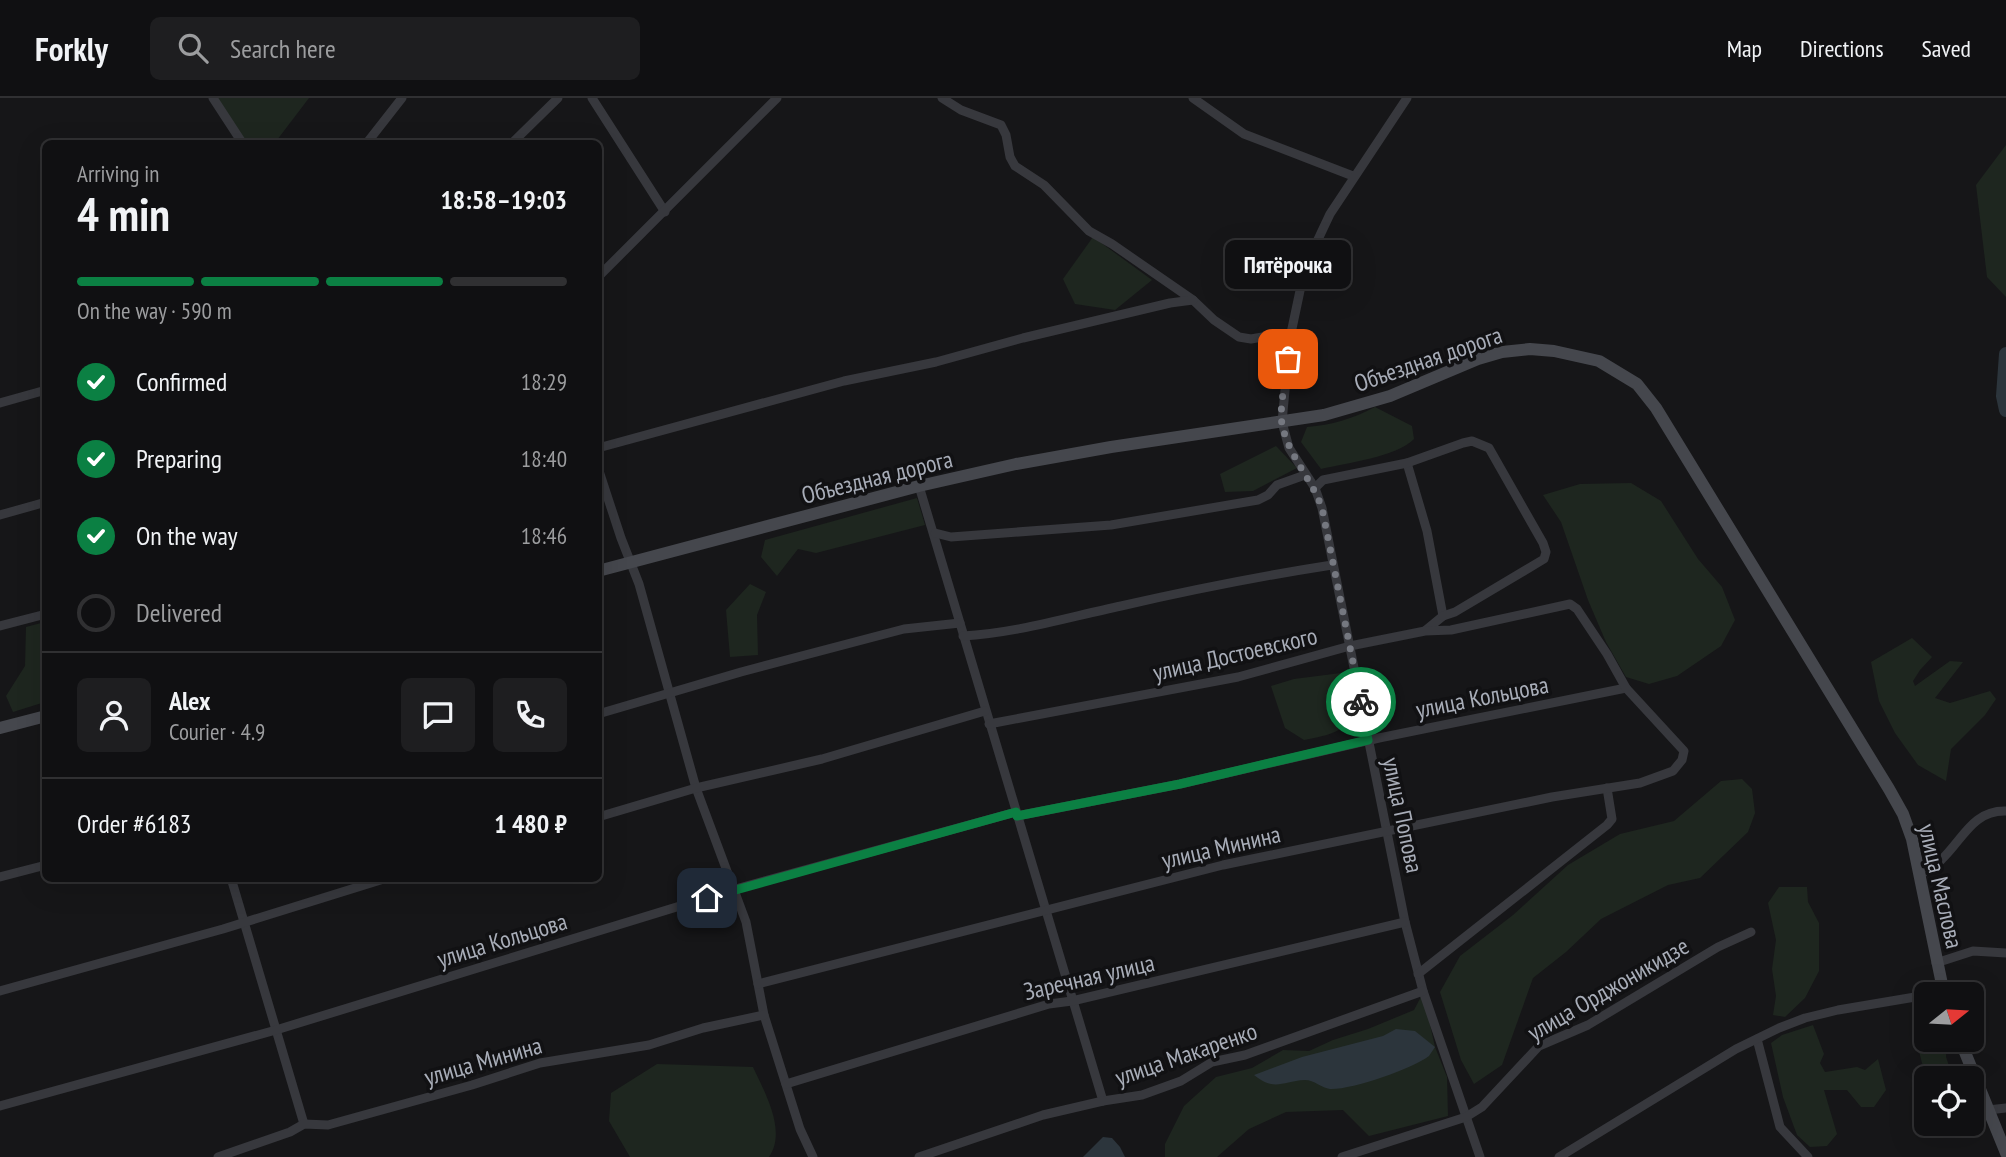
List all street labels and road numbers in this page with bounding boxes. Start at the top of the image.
street label: Объездная дорога [1350,319,1506,399]
street label: Объездная дорога [798,443,956,511]
street label: улица Достоевского [1150,620,1320,688]
street label: улица Кольцова [1413,669,1551,725]
street label: улица Попова [1376,754,1430,876]
street label: улица Минина [1159,818,1283,876]
street label: улица Маслова [1912,821,1970,951]
street label: улица Кольцова [433,906,571,974]
street label: улица Орджоникидзе [1522,930,1694,1048]
street label: Заречная улица [1021,947,1157,1007]
street label: улица Макаренко [1111,1015,1261,1093]
street label: улица Минина [421,1029,545,1093]

